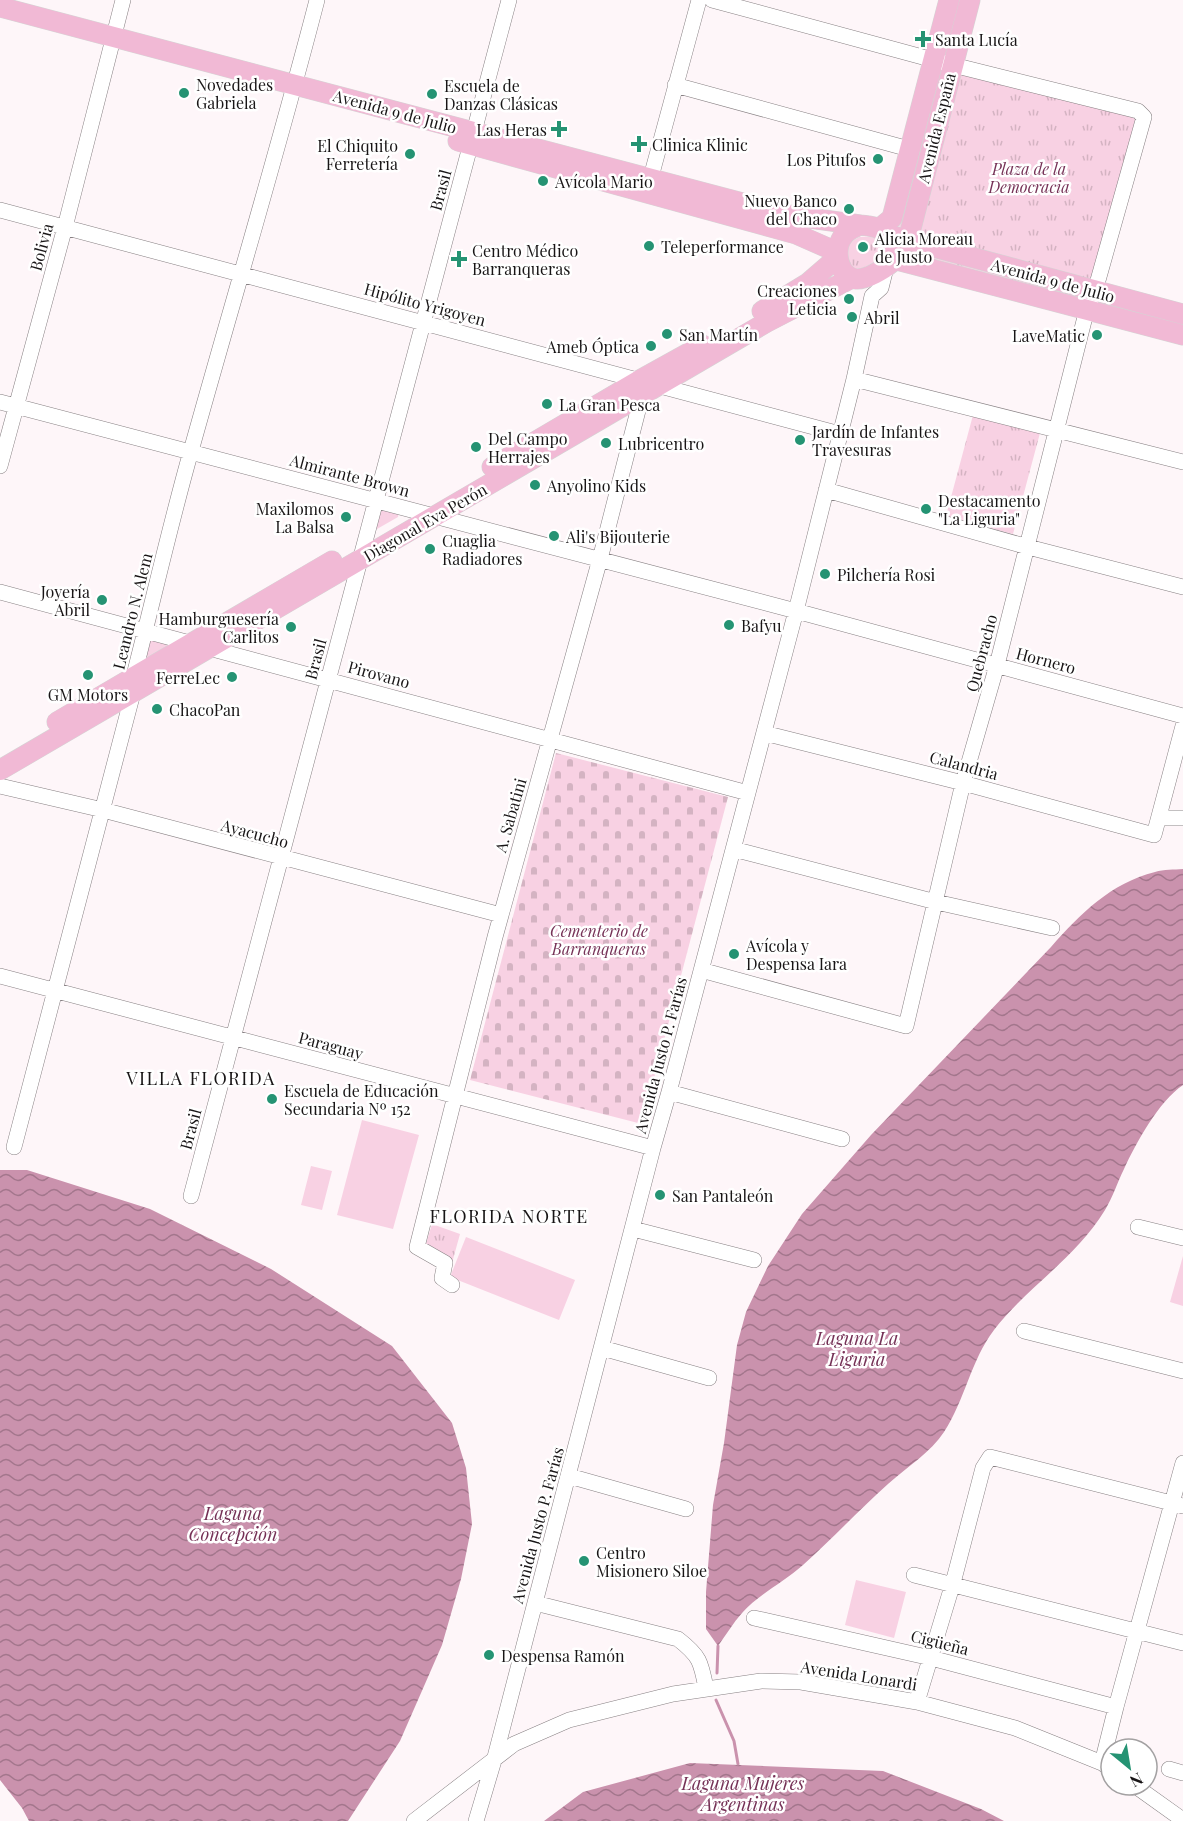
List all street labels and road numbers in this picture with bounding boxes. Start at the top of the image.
street label: Avenida España [912,71,960,186]
street label: Avenida 9 de Julio [330,84,459,138]
street label: Brasil [424,167,456,213]
street label: Bolivia [25,221,57,273]
street label: Avenida 9 de Julio [988,253,1117,307]
street label: Hipólito Yrigoyen [362,278,489,330]
street label: Almirante Brown [287,449,413,501]
street label: Diagonal Eva Perón [360,478,491,566]
street label: Leandro N. Alem [107,551,157,671]
street label: Quebracho [961,612,1001,694]
street label: Brasil [299,636,331,682]
street label: Hornero [1014,642,1078,678]
street label: Pirovano [346,656,413,692]
street label: Calandria [927,746,1001,784]
street label: A. Sabatini [489,775,531,856]
street label: Ayacucho [218,814,291,852]
street label: Avenida Justo P. Farías [629,975,691,1136]
street label: Paraguay [296,1026,366,1064]
street label: Brasil [174,1106,206,1152]
street label: Avenida Justo P. Farías [506,1445,568,1606]
street label: Cigüeña [909,1625,971,1659]
street label: Avenida Lonardi [798,1655,919,1695]

